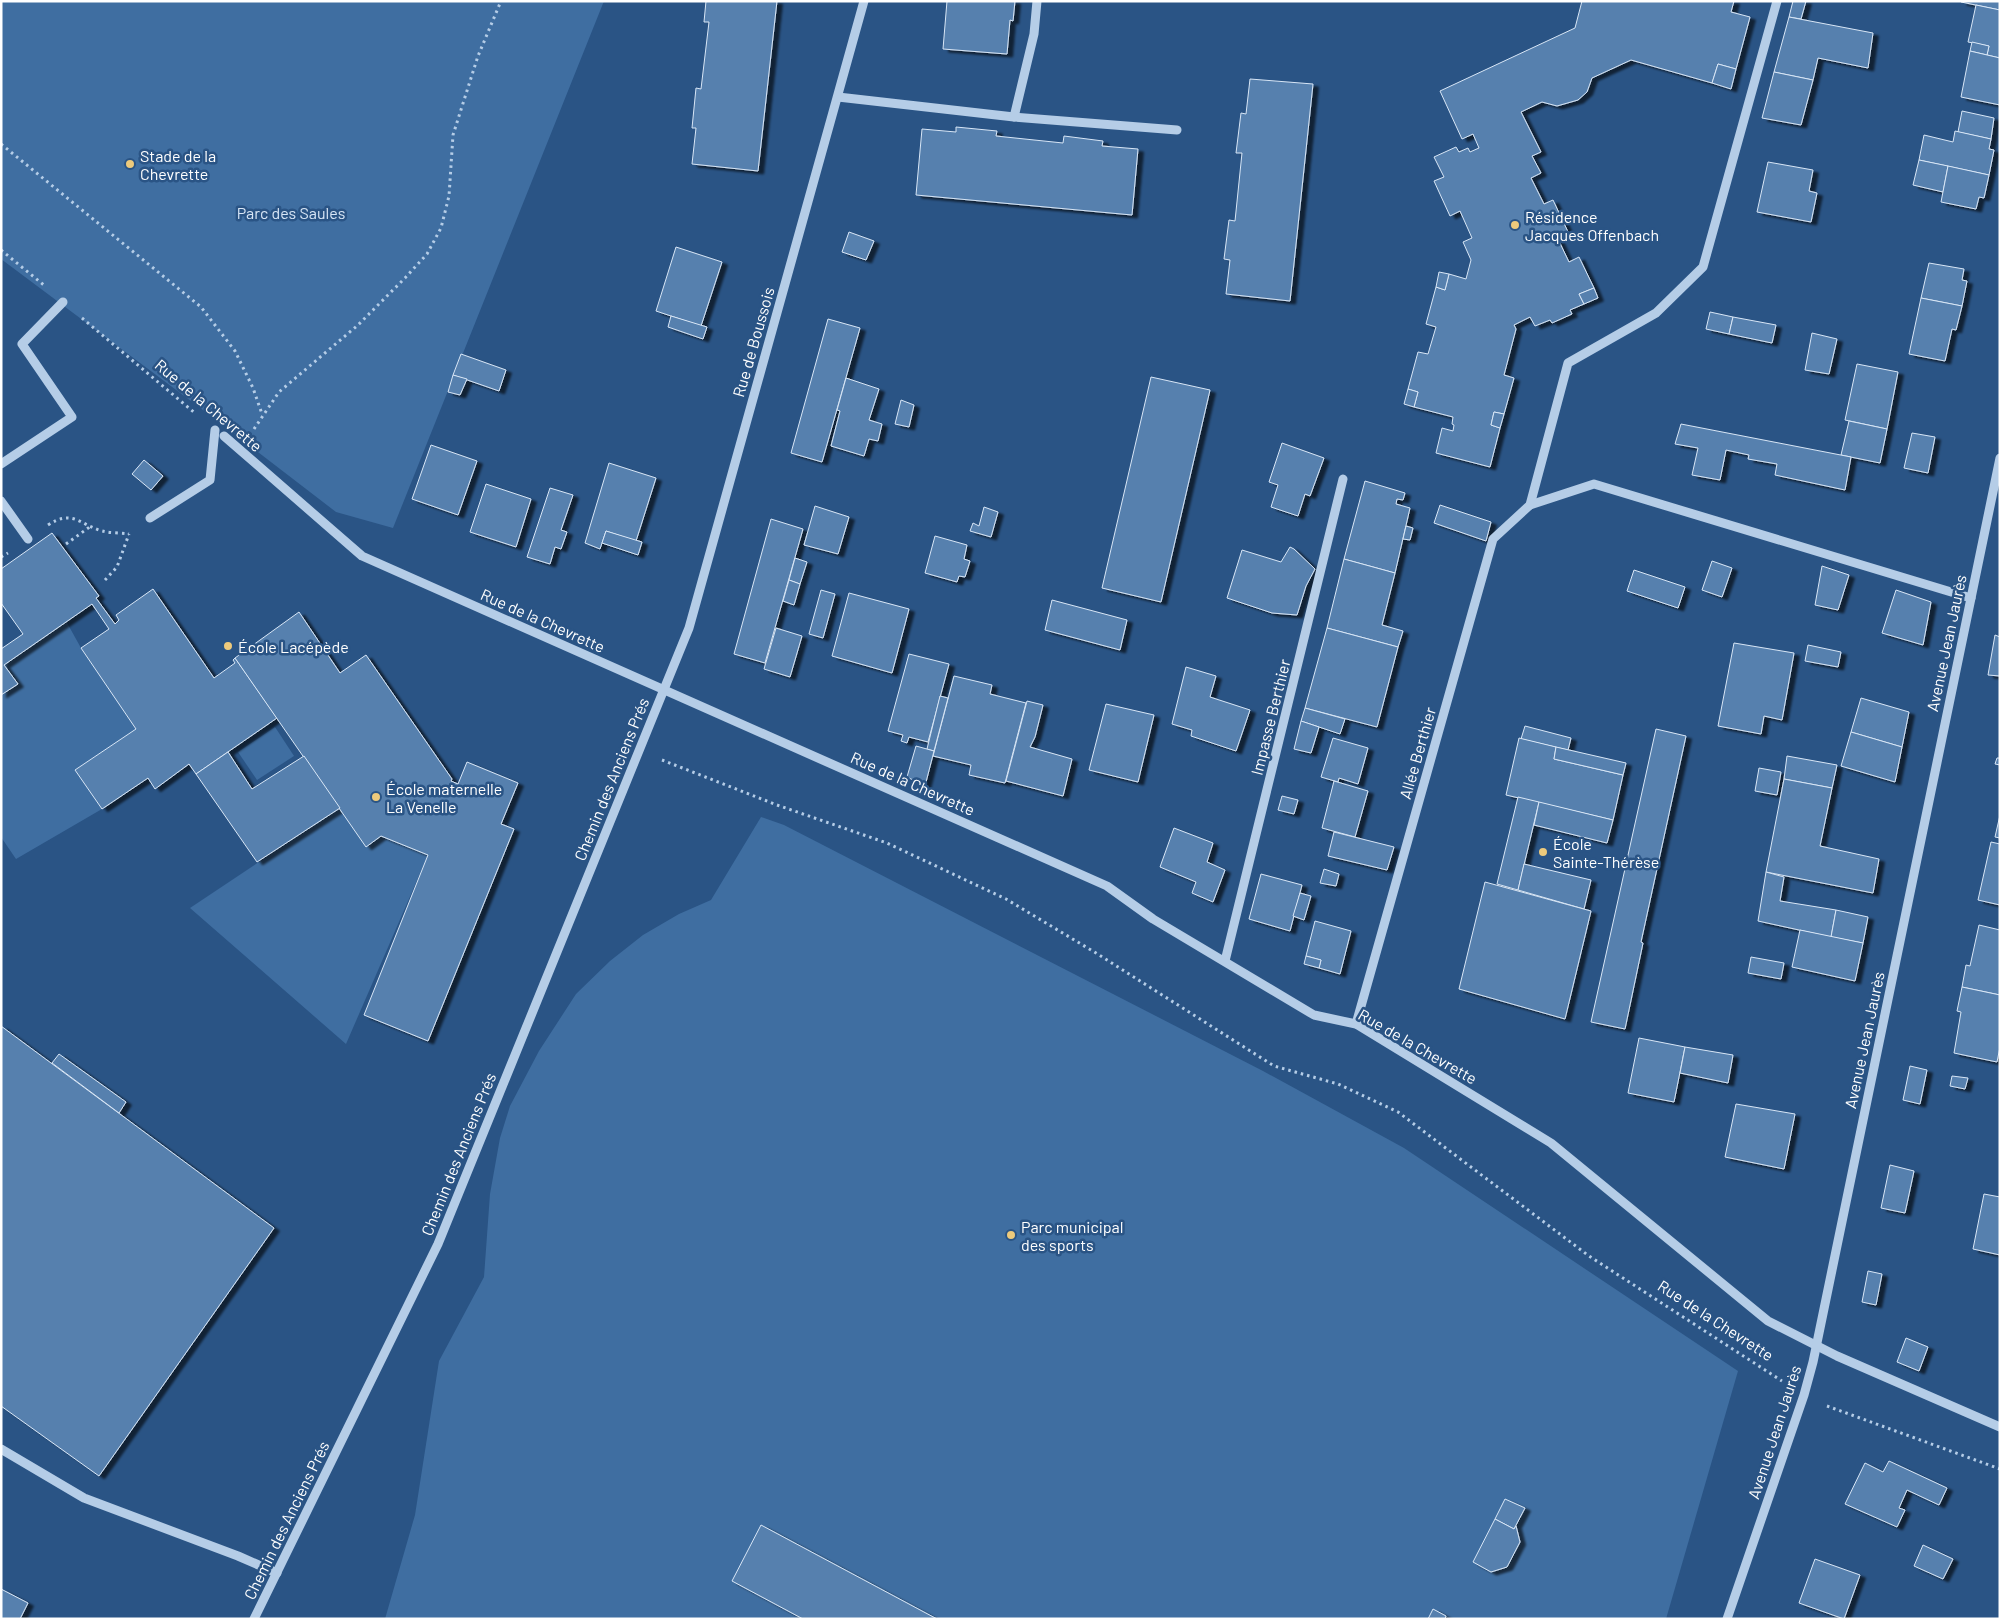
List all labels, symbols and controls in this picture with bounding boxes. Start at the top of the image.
place label: Stade de la Chevrette [140,146,216,183]
marker: Stade de la Chevrette [124,158,136,170]
park label: Parc des Saules [237,203,345,222]
place label: Résidence Jacques Offenbach [1525,207,1659,244]
marker: Résidence Jacques Offenbach [1509,219,1521,231]
street label: Rue de Boussois [728,285,778,399]
street label: Rue de la Chevrette [152,355,266,455]
street label: Avenue Jean Jaurès [1922,573,1970,713]
street label: Rue de la Chevrette [478,584,608,656]
place label: École Lacépède [238,637,349,656]
marker: École Lacépède [222,640,234,652]
street label: Impasse Berthier [1246,657,1294,777]
street label: Chemin des Anciens Prés [570,695,652,863]
street label: Allée Berthier [1395,705,1439,801]
street label: Rue de la Chevrette [848,747,978,819]
place label: École maternelle La Venelle [386,779,502,816]
marker: École maternelle La Venelle [370,791,382,803]
place label: École Sainte-Thérèse [1553,834,1659,871]
marker: École Sainte-Thérèse [1537,846,1549,858]
street label: Avenue Jean Jaurès [1840,970,1888,1110]
street label: Rue de la Chevrette [1355,1004,1481,1088]
street label: Chemin des Anciens Prés [417,1070,499,1238]
place label: Parc municipal des sports [1021,1217,1123,1254]
marker: Parc municipal des sports [1005,1229,1017,1241]
street label: Rue de la Chevrette [1655,1276,1777,1364]
street label: Avenue Jean Jaurès [1743,1363,1805,1501]
street label: Chemin des Anciens Prés [239,1438,333,1602]

